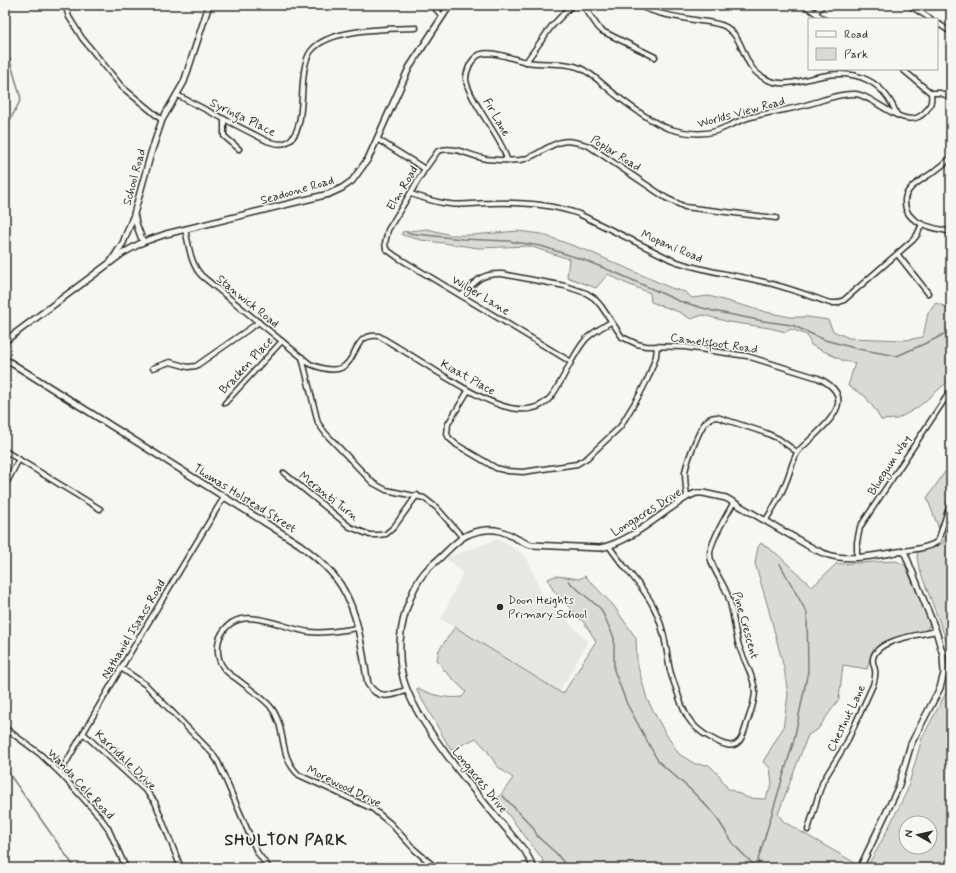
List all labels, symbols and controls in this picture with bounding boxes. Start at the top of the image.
legend [808,18,938,70]
text: Road [844,27,868,43]
text: Park [844,47,868,63]
street label: Worlds View Road [696,94,787,132]
street label: Syringa Place [207,95,278,142]
street label: Fir Lane [479,95,514,140]
street label: Poplar Road [587,132,644,176]
street label: School Road [120,147,150,207]
street label: Elm Road [383,163,422,214]
street label: Seadoone Road [259,173,336,209]
street label: Mopani Road [638,227,705,267]
street label: Stanwick Road [213,272,282,332]
street label: Wilger Lane [448,272,513,320]
street label: Camelsfoot Road [669,330,758,359]
street label: Bracken Place [216,334,277,398]
street label: Kiaat Place [437,356,498,399]
street label: Bluegum Way [864,432,915,499]
street label: Thomas Holstead Street [190,461,299,537]
street label: Meranti Turn [295,468,362,526]
street label: Longacres Drive [608,485,685,541]
street label: Nathaniel Isaacs Road [98,577,170,682]
street label: Pine Crescent [728,590,762,661]
place label: Doon Heights Primary School [508,593,587,623]
marker: Doon Heights Primary School [495,602,505,612]
street label: Chestnut Lane [824,682,870,755]
street label: Karridale Drive [91,727,160,795]
street label: Longacres Drive [448,744,511,817]
street label: Wanda Cele Road [43,746,117,824]
street label: Morewood Drive [304,762,383,812]
north arrow [898,815,938,855]
text: N [902,829,917,838]
district label: SHULTON PARK [224,830,348,851]

